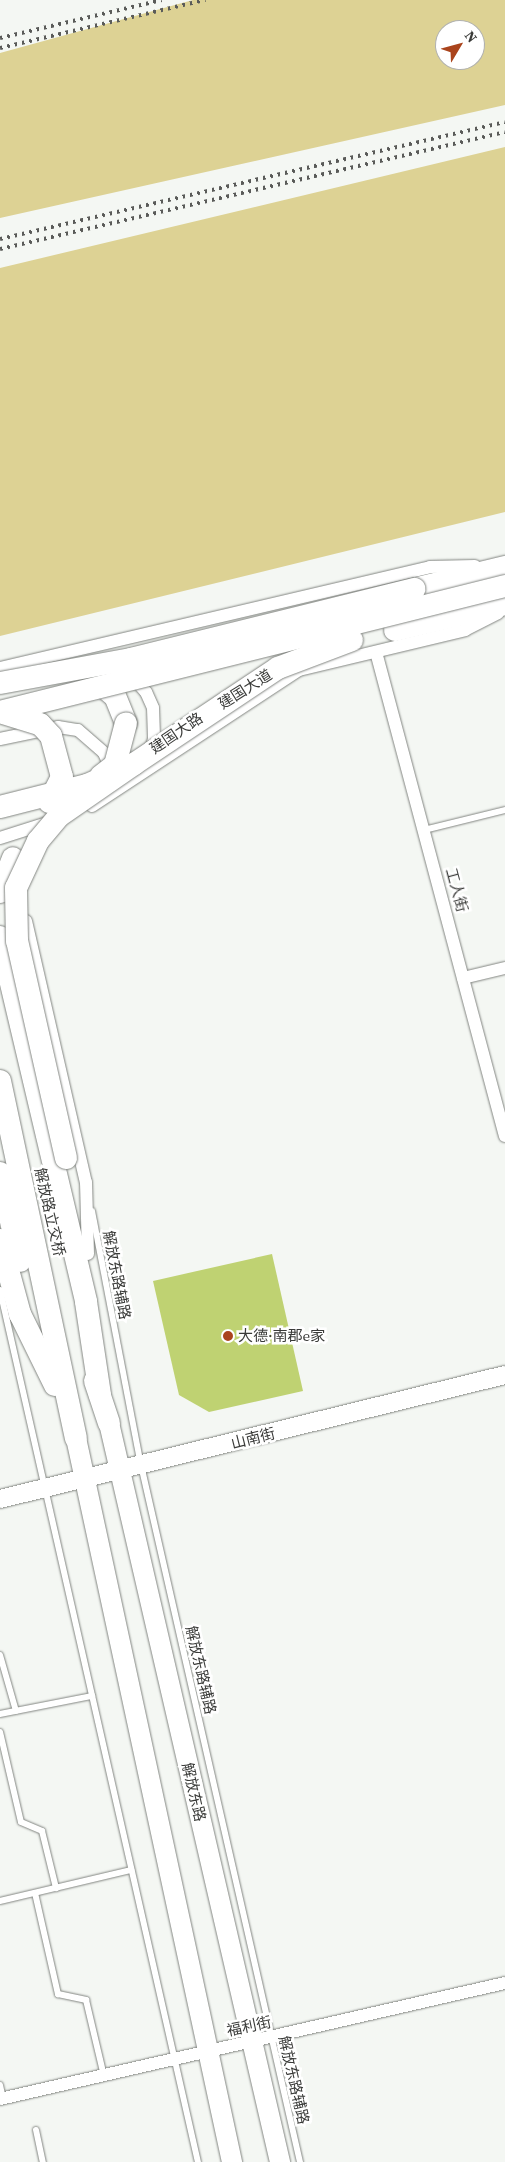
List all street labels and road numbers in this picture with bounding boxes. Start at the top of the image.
street label: 建国大道 [215,665,275,713]
street label: 建国大路 [146,709,206,757]
street label: 工人街 [442,866,472,914]
street label: 解放路立交桥 [31,1166,69,1258]
street label: 解放东路辅路 [100,1229,134,1321]
street label: 山南街 [229,1424,277,1452]
street label: 解放东路辅路 [182,1624,220,1716]
street label: 解放东路 [178,1761,210,1823]
street label: 福利街 [225,2013,273,2039]
street label: 解放东路辅路 [275,2034,313,2126]

